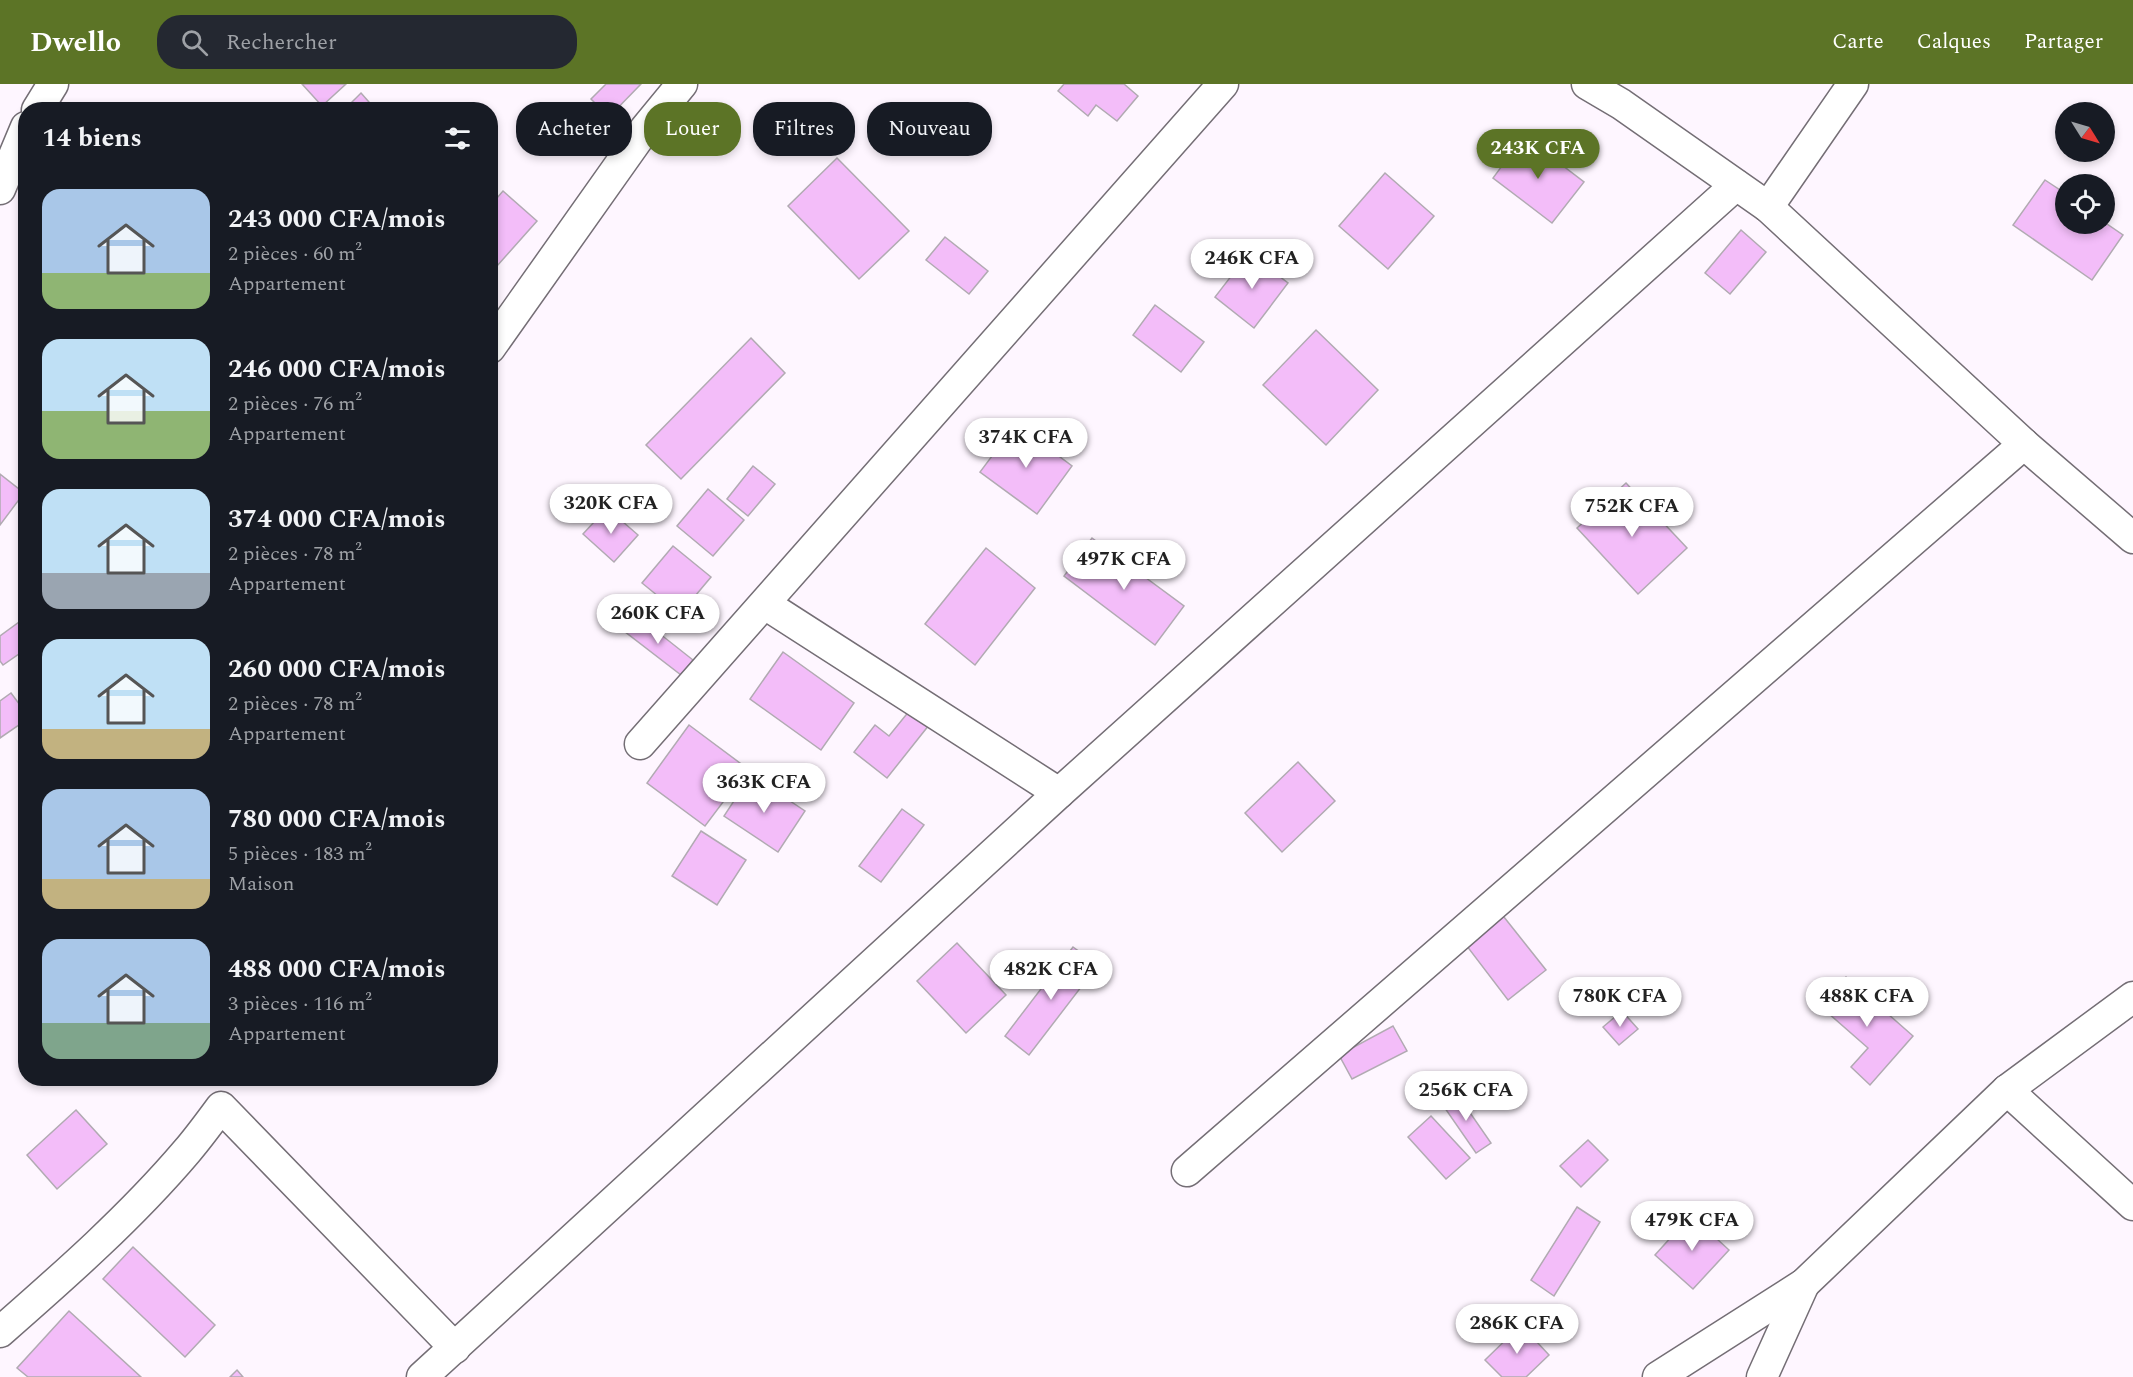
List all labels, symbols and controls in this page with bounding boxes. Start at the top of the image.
search box [157,15,577,69]
text: Dwello [30,21,121,64]
icon: search [178,26,211,59]
text: Rechercher [226,26,337,59]
text: Carte [1832,26,1884,58]
text: Calques [1917,26,1991,58]
text: Partager [2024,26,2103,58]
chip: Acheter [516,102,632,156]
chip: Louer [644,102,741,156]
chip: Filtres [753,102,855,156]
chip: Nouveau [867,102,992,156]
north arrow [2055,102,2115,162]
map controls [2055,102,2115,234]
text: 14 biens [42,118,142,158]
icon: filters [441,122,474,155]
pin: 243K CFA [1476,129,1600,180]
text: 243K CFA [1491,133,1585,163]
button: locate [2055,174,2115,234]
text: 243 000 CFA/mois [228,199,446,239]
icon: home [90,213,162,285]
text: 2 pièces · 60 m² [228,239,362,269]
pin: 246K CFA [1190,239,1314,290]
text: 246K CFA [1205,243,1299,273]
text: Appartement [228,269,346,299]
text: 246 000 CFA/mois [228,349,446,389]
icon: home [90,363,162,435]
text: 2 pièces · 76 m² [228,389,362,419]
pin: 374K CFA [964,418,1088,469]
text: Appartement [228,419,346,449]
text: 374K CFA [979,422,1073,452]
pin: 320K CFA [549,484,673,535]
pin: 752K CFA [1570,487,1694,538]
text: 320K CFA [564,488,658,518]
text: 752K CFA [1585,491,1679,521]
text: 374 000 CFA/mois [228,499,446,539]
icon: home [90,513,162,585]
text: 2 pièces · 78 m² [228,539,362,569]
pin: 497K CFA [1062,540,1186,591]
text: 497K CFA [1077,544,1171,574]
text: Appartement [228,569,346,599]
pin: 260K CFA [596,594,720,645]
text: 260K CFA [611,598,705,628]
text: 260 000 CFA/mois [228,649,446,689]
icon: home [90,663,162,735]
text: 2 pièces · 78 m² [228,689,362,719]
text: Appartement [228,719,346,749]
pin: 363K CFA [702,763,826,814]
text: 363K CFA [717,767,811,797]
text: 780 000 CFA/mois [228,799,446,839]
icon: home [90,813,162,885]
text: 5 pièces · 183 m² [228,839,372,869]
text: Maison [228,869,294,899]
text: 488 000 CFA/mois [228,949,446,989]
pin: 482K CFA [989,950,1113,1001]
text: 482K CFA [1004,954,1098,984]
icon: home [90,963,162,1035]
pin: 780K CFA [1558,977,1682,1028]
pin: 488K CFA [1805,977,1929,1028]
text: 780K CFA [1573,981,1667,1011]
text: 488K CFA [1820,981,1914,1011]
text: 3 pièces · 116 m² [228,989,372,1019]
text: Appartement [228,1019,346,1049]
pin: 256K CFA [1404,1071,1528,1122]
text: 256K CFA [1419,1075,1513,1105]
pin: 479K CFA [1630,1201,1754,1252]
text: 479K CFA [1645,1205,1739,1235]
pin: 286K CFA [1455,1304,1579,1355]
text: 286K CFA [1470,1308,1564,1338]

